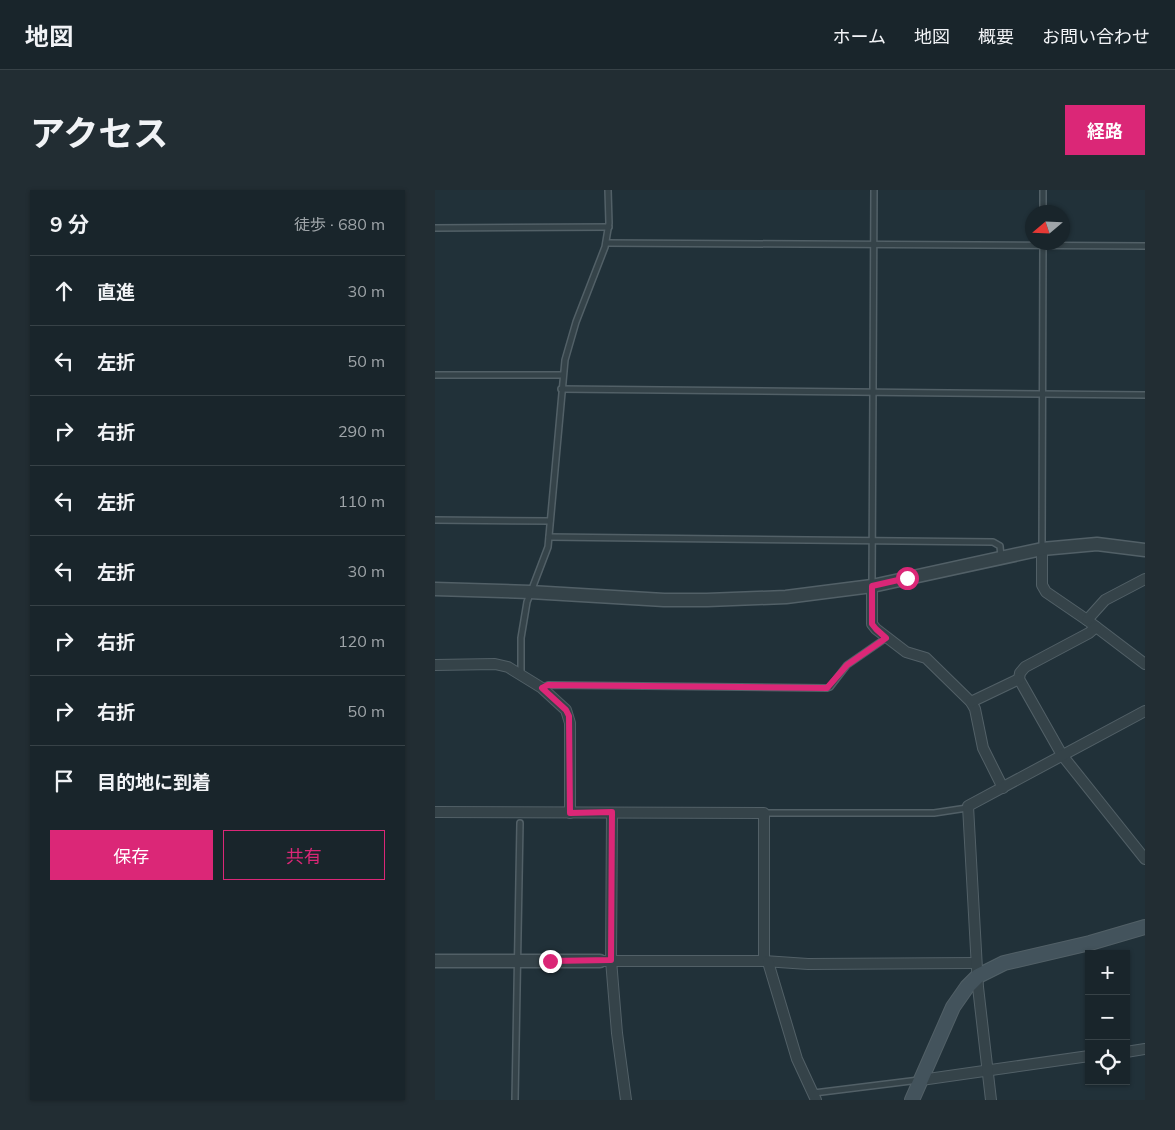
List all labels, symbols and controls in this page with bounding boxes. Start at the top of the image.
text: 地図 [25,21,73,51]
text: ホーム [833,25,886,48]
text: 地図 [914,25,950,48]
text: 概要 [978,25,1014,48]
text: お問い合わせ [1042,25,1150,48]
button: 経路 [1065,105,1145,155]
text: アクセス [30,111,168,155]
north arrow [1025,205,1070,250]
text: 9 分 [50,211,89,237]
text: 徒歩 · 680 m [294,214,385,234]
icon: ahead [50,277,78,305]
text: 直進 [97,280,135,304]
text: 30 m [348,281,385,301]
icon: left [50,347,78,375]
text: 左折 [97,350,135,374]
text: 50 m [348,351,385,371]
icon: right [50,417,78,445]
text: 右折 [97,420,135,444]
text: 290 m [338,421,385,441]
icon: left [50,487,78,515]
text: 左折 [97,490,135,514]
text: 110 m [338,491,385,511]
icon: left [50,557,78,585]
text: 左折 [97,560,135,584]
text: 30 m [348,561,385,581]
route start [896,567,919,590]
icon: right [50,627,78,655]
text: 右折 [97,630,135,654]
text: 120 m [338,631,385,651]
icon: right [50,697,78,725]
text: 右折 [97,700,135,724]
text: 50 m [348,701,385,721]
icon: arrive [50,767,78,795]
text: 目的地に到着 [97,770,211,794]
button: 保存 [50,830,213,880]
button: 共有 [223,830,385,880]
route end [539,950,562,973]
map controls [1085,950,1130,1085]
button: + [1085,950,1130,995]
button: − [1085,995,1130,1040]
button: locate [1085,1040,1130,1085]

